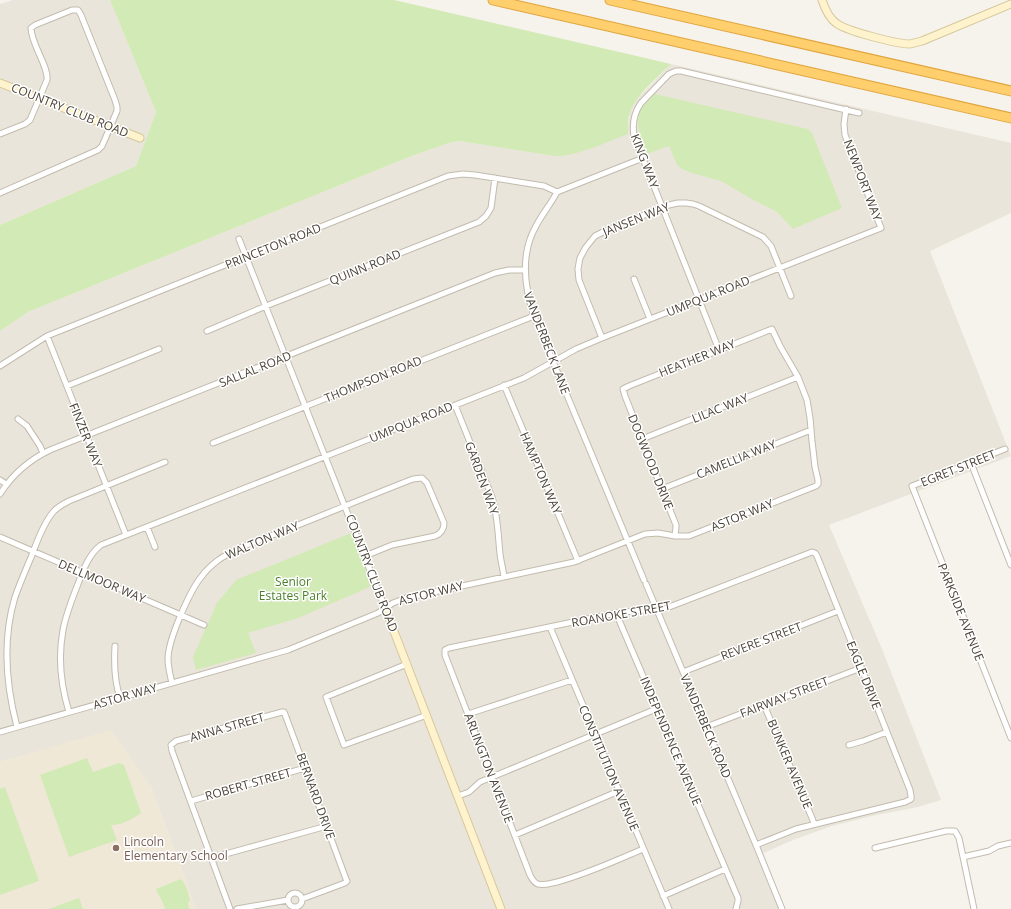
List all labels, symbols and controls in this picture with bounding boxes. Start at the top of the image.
street label: COUNTRY CLUB ROAD [9,79,131,141]
street label: KING WAY [627,131,663,191]
street label: NEWPORT WAY [840,137,886,223]
street label: JANSEN WAY [599,198,672,240]
street label: PRINCETON ROAD [222,219,324,273]
street label: QUINN ROAD [327,245,403,289]
street label: UMPQUA ROAD [664,272,752,320]
street label: VANDERBECK LANE [520,289,574,397]
street label: HEATHER WAY [656,335,738,381]
street label: SALLAL ROAD [216,347,294,391]
street label: THOMPSON ROAD [322,352,424,406]
street label: LILAC WAY [689,389,751,427]
street label: UMPQUA ROAD [367,398,455,446]
street label: FINZER WAY [65,400,107,470]
street label: DOGWOOD DRIVE [624,412,678,512]
street label: HAMPTON WAY [516,429,566,517]
street label: CAMELLIA WAY [694,435,779,483]
street label: GARDEN WAY [461,439,503,517]
street label: EGRET STREET [918,445,999,491]
street label: ASTOR WAY [708,495,776,535]
street label: COUNTRY CLUB ROAD [342,512,402,634]
street label: WALTON WAY [223,517,302,563]
street label: DELLMOOR WAY [56,555,149,607]
street label: PARKSIDE AVENUE [934,561,988,663]
park label: Senior Estates Park [259,573,328,604]
street label: ASTOR WAY [397,577,465,609]
street label: ROANOKE STREET [570,597,672,631]
street label: REVERE STREET [718,618,804,664]
street label: EAGLE DRIVE [843,638,885,712]
street label: VANDERBECK ROAD [676,671,736,781]
street label: FAIRWAY STREET [737,672,831,722]
street label: INDEPENDENCE AVENUE [636,674,706,808]
street label: ASTOR WAY [91,679,159,713]
street label: CONSTITUTION AVENUE [575,702,643,834]
street label: ANNA STREET [188,708,267,746]
street label: ARLINGTON AVENUE [460,711,518,825]
street label: BUNKER AVENUE [763,717,817,811]
street label: BERNARD DRIVE [292,750,340,842]
street label: ROBERT STREET [203,763,293,804]
place label: Lincoln Elementary School [124,833,228,864]
marker: Lincoln Elementary School [111,843,121,853]

